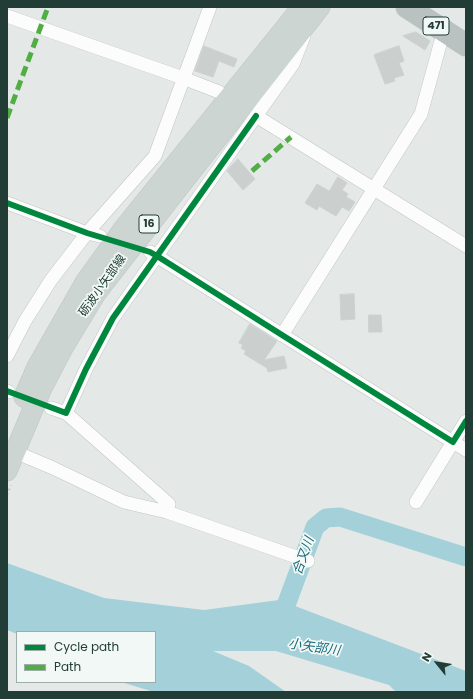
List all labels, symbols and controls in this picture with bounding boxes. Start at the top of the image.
road number: 471 [423,17,449,35]
road number: 16 [139,215,159,233]
street label: 砺波小矢部線 [76,252,130,320]
water label: 合又川 [290,535,318,577]
legend [16,631,156,683]
water label: 小矢部川 [287,637,341,659]
text: Cycle path [54,638,119,655]
north arrow [417,643,457,683]
text: N [418,649,436,665]
text: Path [54,658,81,675]

